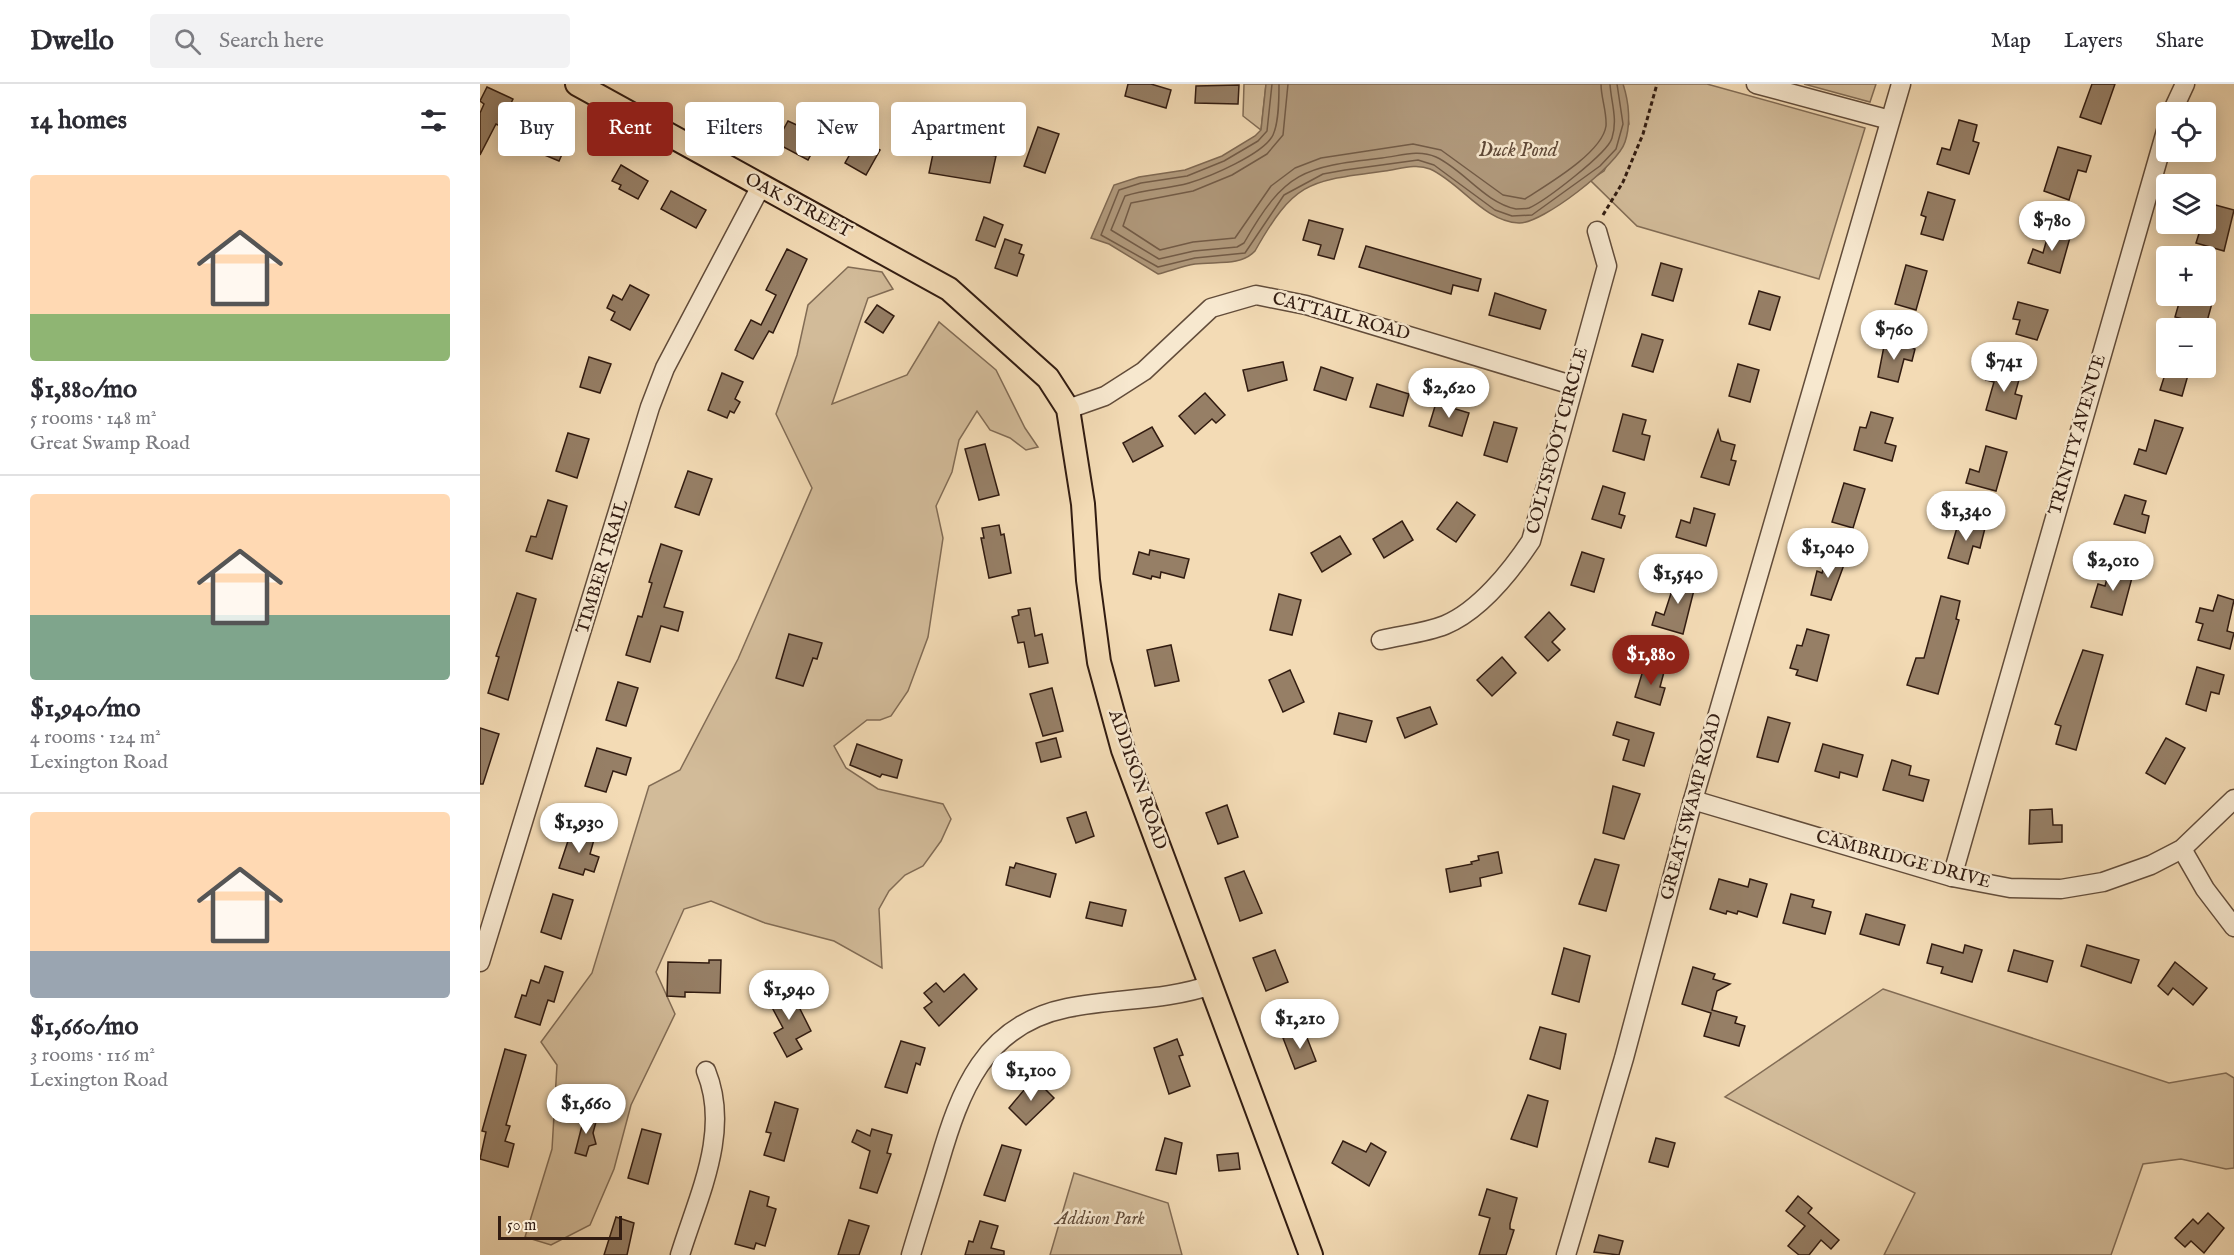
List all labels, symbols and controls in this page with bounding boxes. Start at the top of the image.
search box [150,14,570,68]
text: Dwello [30,24,114,59]
icon: search [171,25,204,58]
text: Search here [219,27,324,55]
text: Map [1991,28,2031,55]
text: Layers [2064,28,2123,55]
text: Share [2156,28,2204,55]
chip: Buy [498,102,575,156]
chip: Rent [587,102,673,156]
chip: Filters [685,102,784,156]
chip: New [796,102,879,156]
chip: Apartment [891,102,1026,156]
map controls [2156,102,2216,378]
button: locate [2156,102,2216,162]
text: 14 homes [30,104,127,137]
icon: filters [417,104,450,137]
water label: Duck Pond [1479,138,1559,163]
street label: OAK STREET [741,168,855,244]
button: layers [2156,174,2216,234]
pin: $780 [2016,201,2088,252]
text: $780 [2033,208,2071,233]
icon: home [186,214,294,322]
button: + [2156,246,2216,306]
street label: CATTAIL ROAD [1270,288,1412,346]
pin: $760 [1858,310,1930,361]
text: $760 [1875,317,1913,342]
button: − [2156,318,2216,378]
pin: $741 [1968,342,2040,393]
street label: COLTSFOOT CIRCLE [1522,345,1594,537]
text: $741 [1985,349,2023,374]
street label: TRINITY AVENUE [2044,352,2112,518]
pin: $2,620 [1400,368,1498,419]
text: $1,880/mo [30,373,137,406]
text: $2,620 [1422,375,1476,400]
text: 5 rooms · 148 m² [30,406,157,431]
text: Great Swamp Road [30,431,190,456]
pin: $1,340 [1917,491,2015,542]
street label: TIMBER TRAIL [572,497,634,637]
text: $1,340 [1941,498,1991,523]
pin: $1,040 [1779,528,1877,579]
icon: home [186,533,294,641]
text: $1,040 [1801,535,1855,560]
pin: $2,010 [2064,541,2162,592]
text: $2,010 [2087,548,2139,573]
pin: $1,540 [1629,554,1727,605]
text: $1,540 [1653,561,1703,586]
pin: $1,880 [1602,635,1700,686]
text: $1,880 [1626,642,1676,667]
text: $1,940/mo [30,692,141,725]
street label: ADDISON ROAD [1102,706,1172,853]
street label: GREAT SWAMP ROAD [1656,711,1728,903]
text: 4 rooms · 124 m² [30,725,161,750]
text: Lexington Road [30,750,168,775]
pin: $1,930 [530,803,628,854]
text: $1,930 [554,810,604,835]
street label: CAMBRIDGE DRIVE [1813,826,1993,894]
icon: home [186,851,294,959]
pin: $1,940 [740,970,838,1021]
text: $1,940 [763,977,815,1002]
pin: $1,210 [1251,999,1349,1050]
text: $1,210 [1275,1006,1325,1031]
text: $1,660/mo [30,1010,139,1043]
text: 3 rooms · 116 m² [30,1043,155,1068]
pin: $1,100 [982,1051,1080,1102]
text: $1,100 [1006,1058,1056,1083]
text: Lexington Road [30,1068,168,1093]
pin: $1,660 [537,1084,635,1135]
text: $1,660 [561,1091,611,1116]
park label: Addison Park [1053,1208,1145,1231]
scale bar [498,1213,622,1240]
text: 50 m [507,1216,536,1236]

